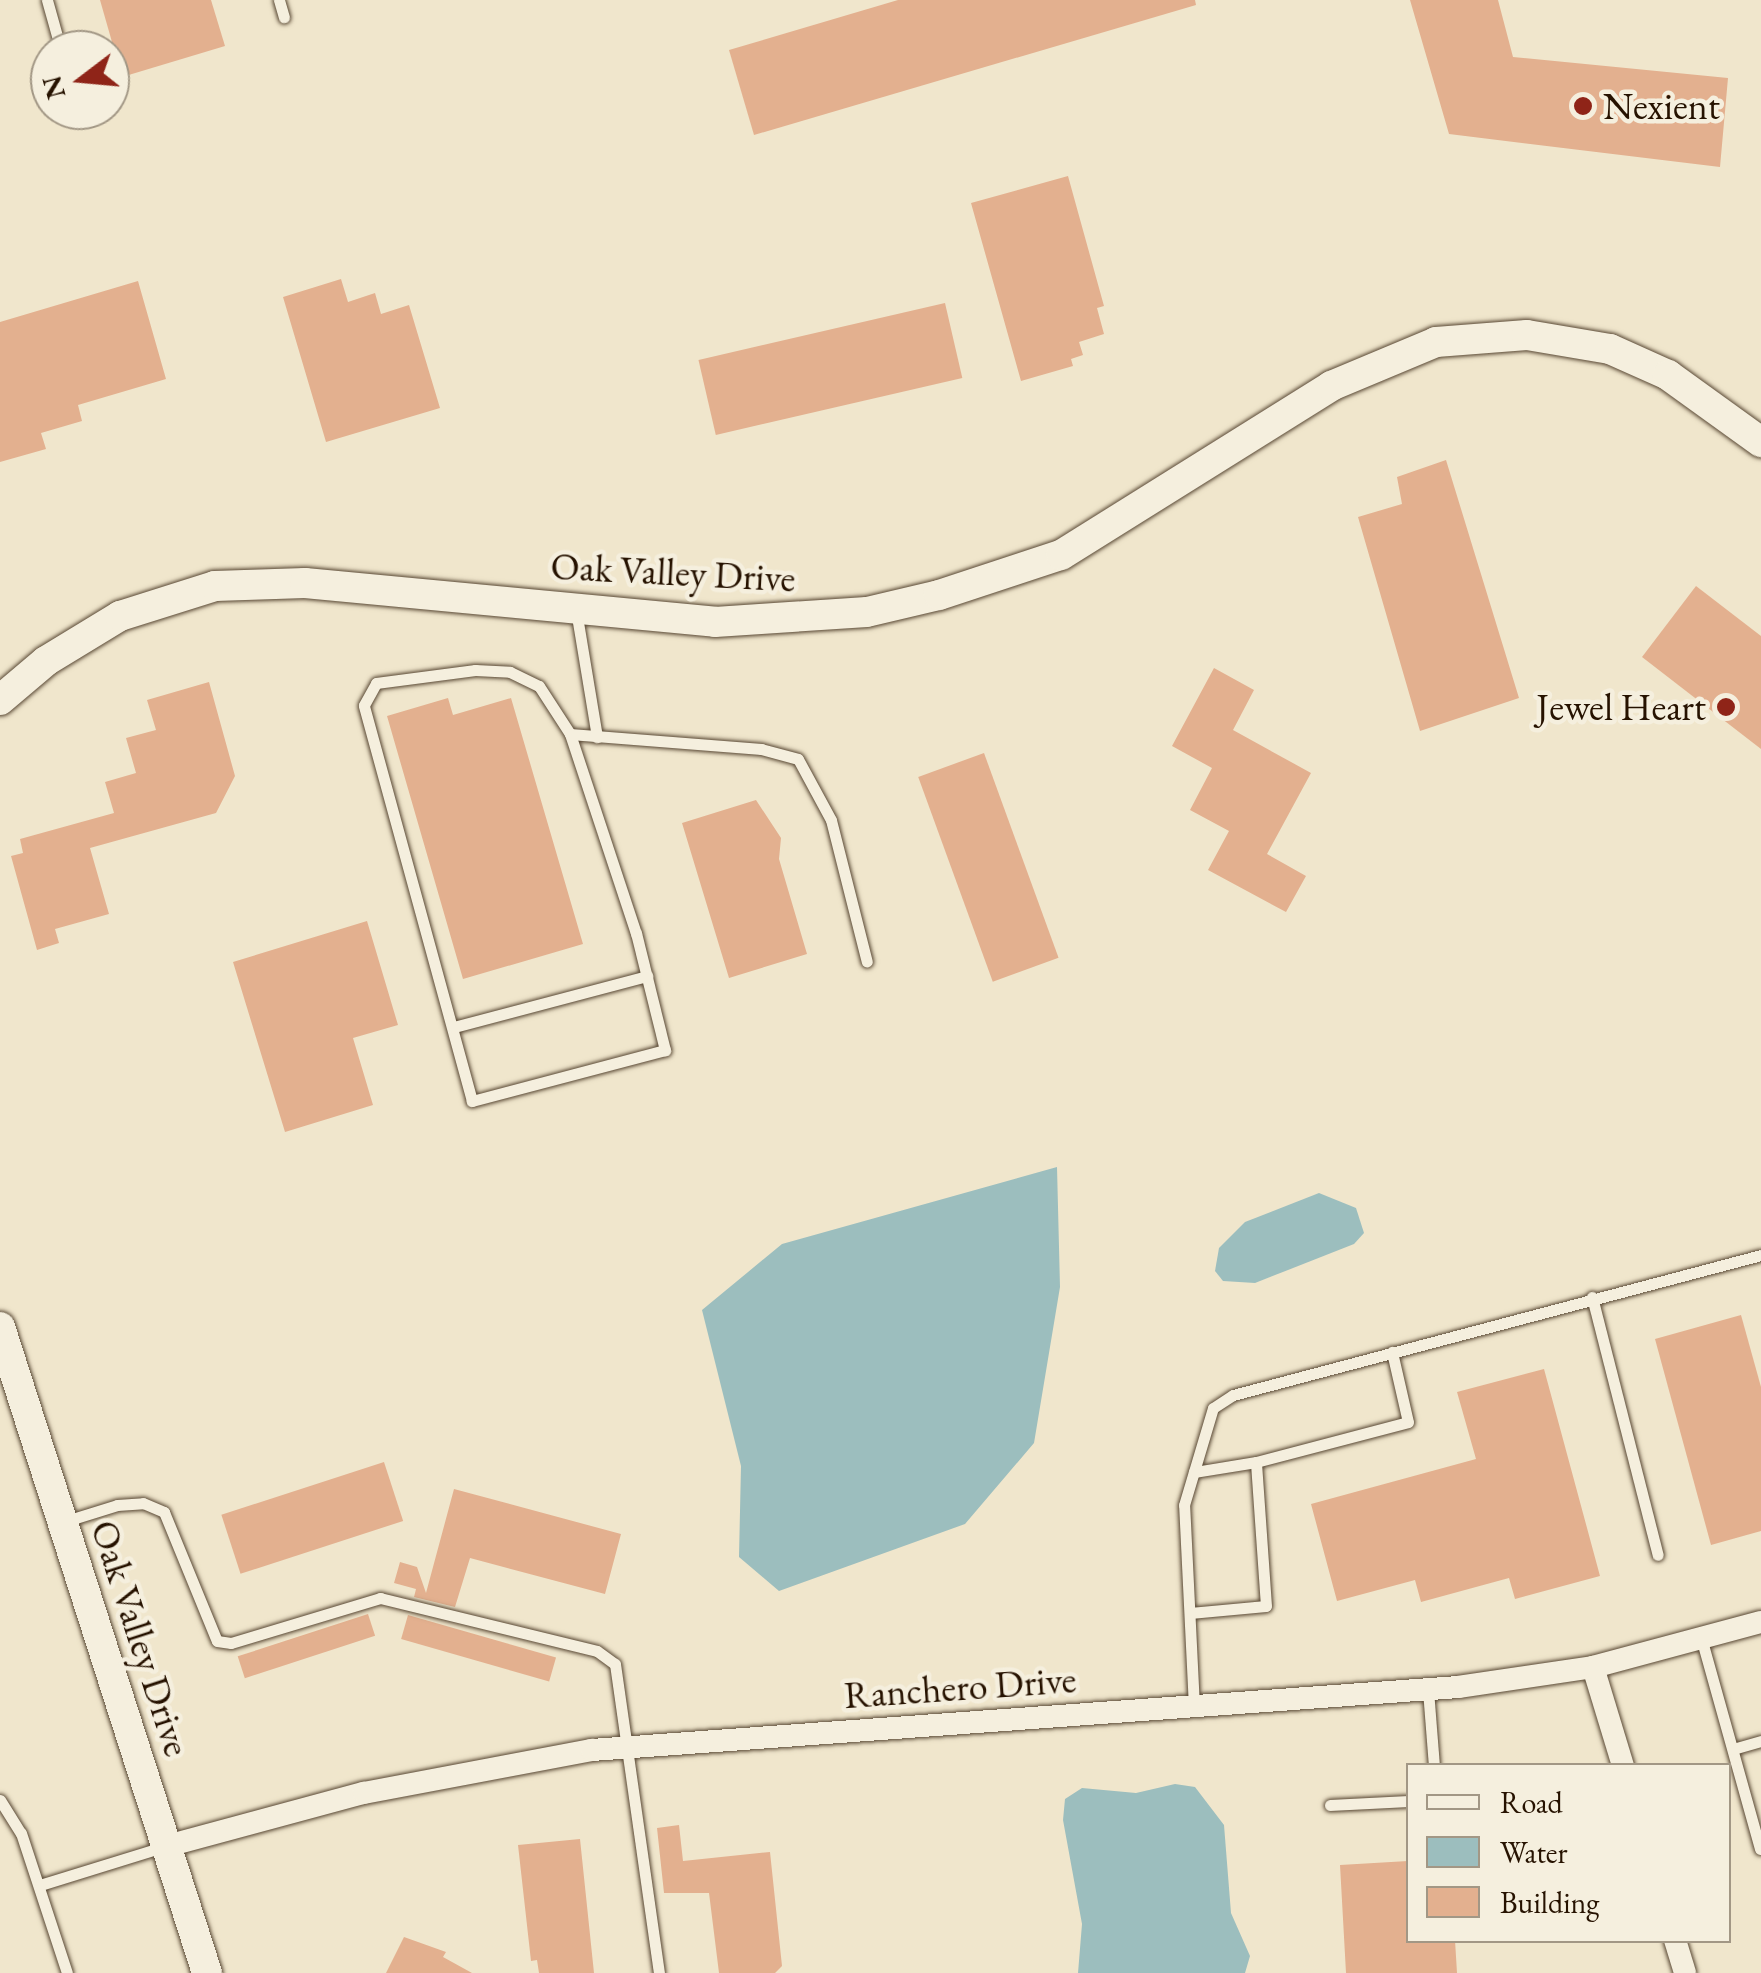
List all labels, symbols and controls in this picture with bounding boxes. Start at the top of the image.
north arrow [30,30,130,130]
text: N [33,72,74,104]
place label: Nexient [1603,83,1720,129]
marker: Nexient [1572,95,1594,117]
street label: Oak Valley Drive [550,543,796,601]
place label: Jewel Heart [1536,684,1706,730]
marker: Jewel Heart [1715,696,1737,718]
street label: Oak Valley Drive [81,1514,201,1762]
street label: Ranchero Drive [842,1656,1078,1718]
legend [1406,1763,1731,1943]
text: Road [1500,1783,1563,1822]
text: Water [1500,1833,1568,1872]
text: Building [1500,1883,1599,1922]

